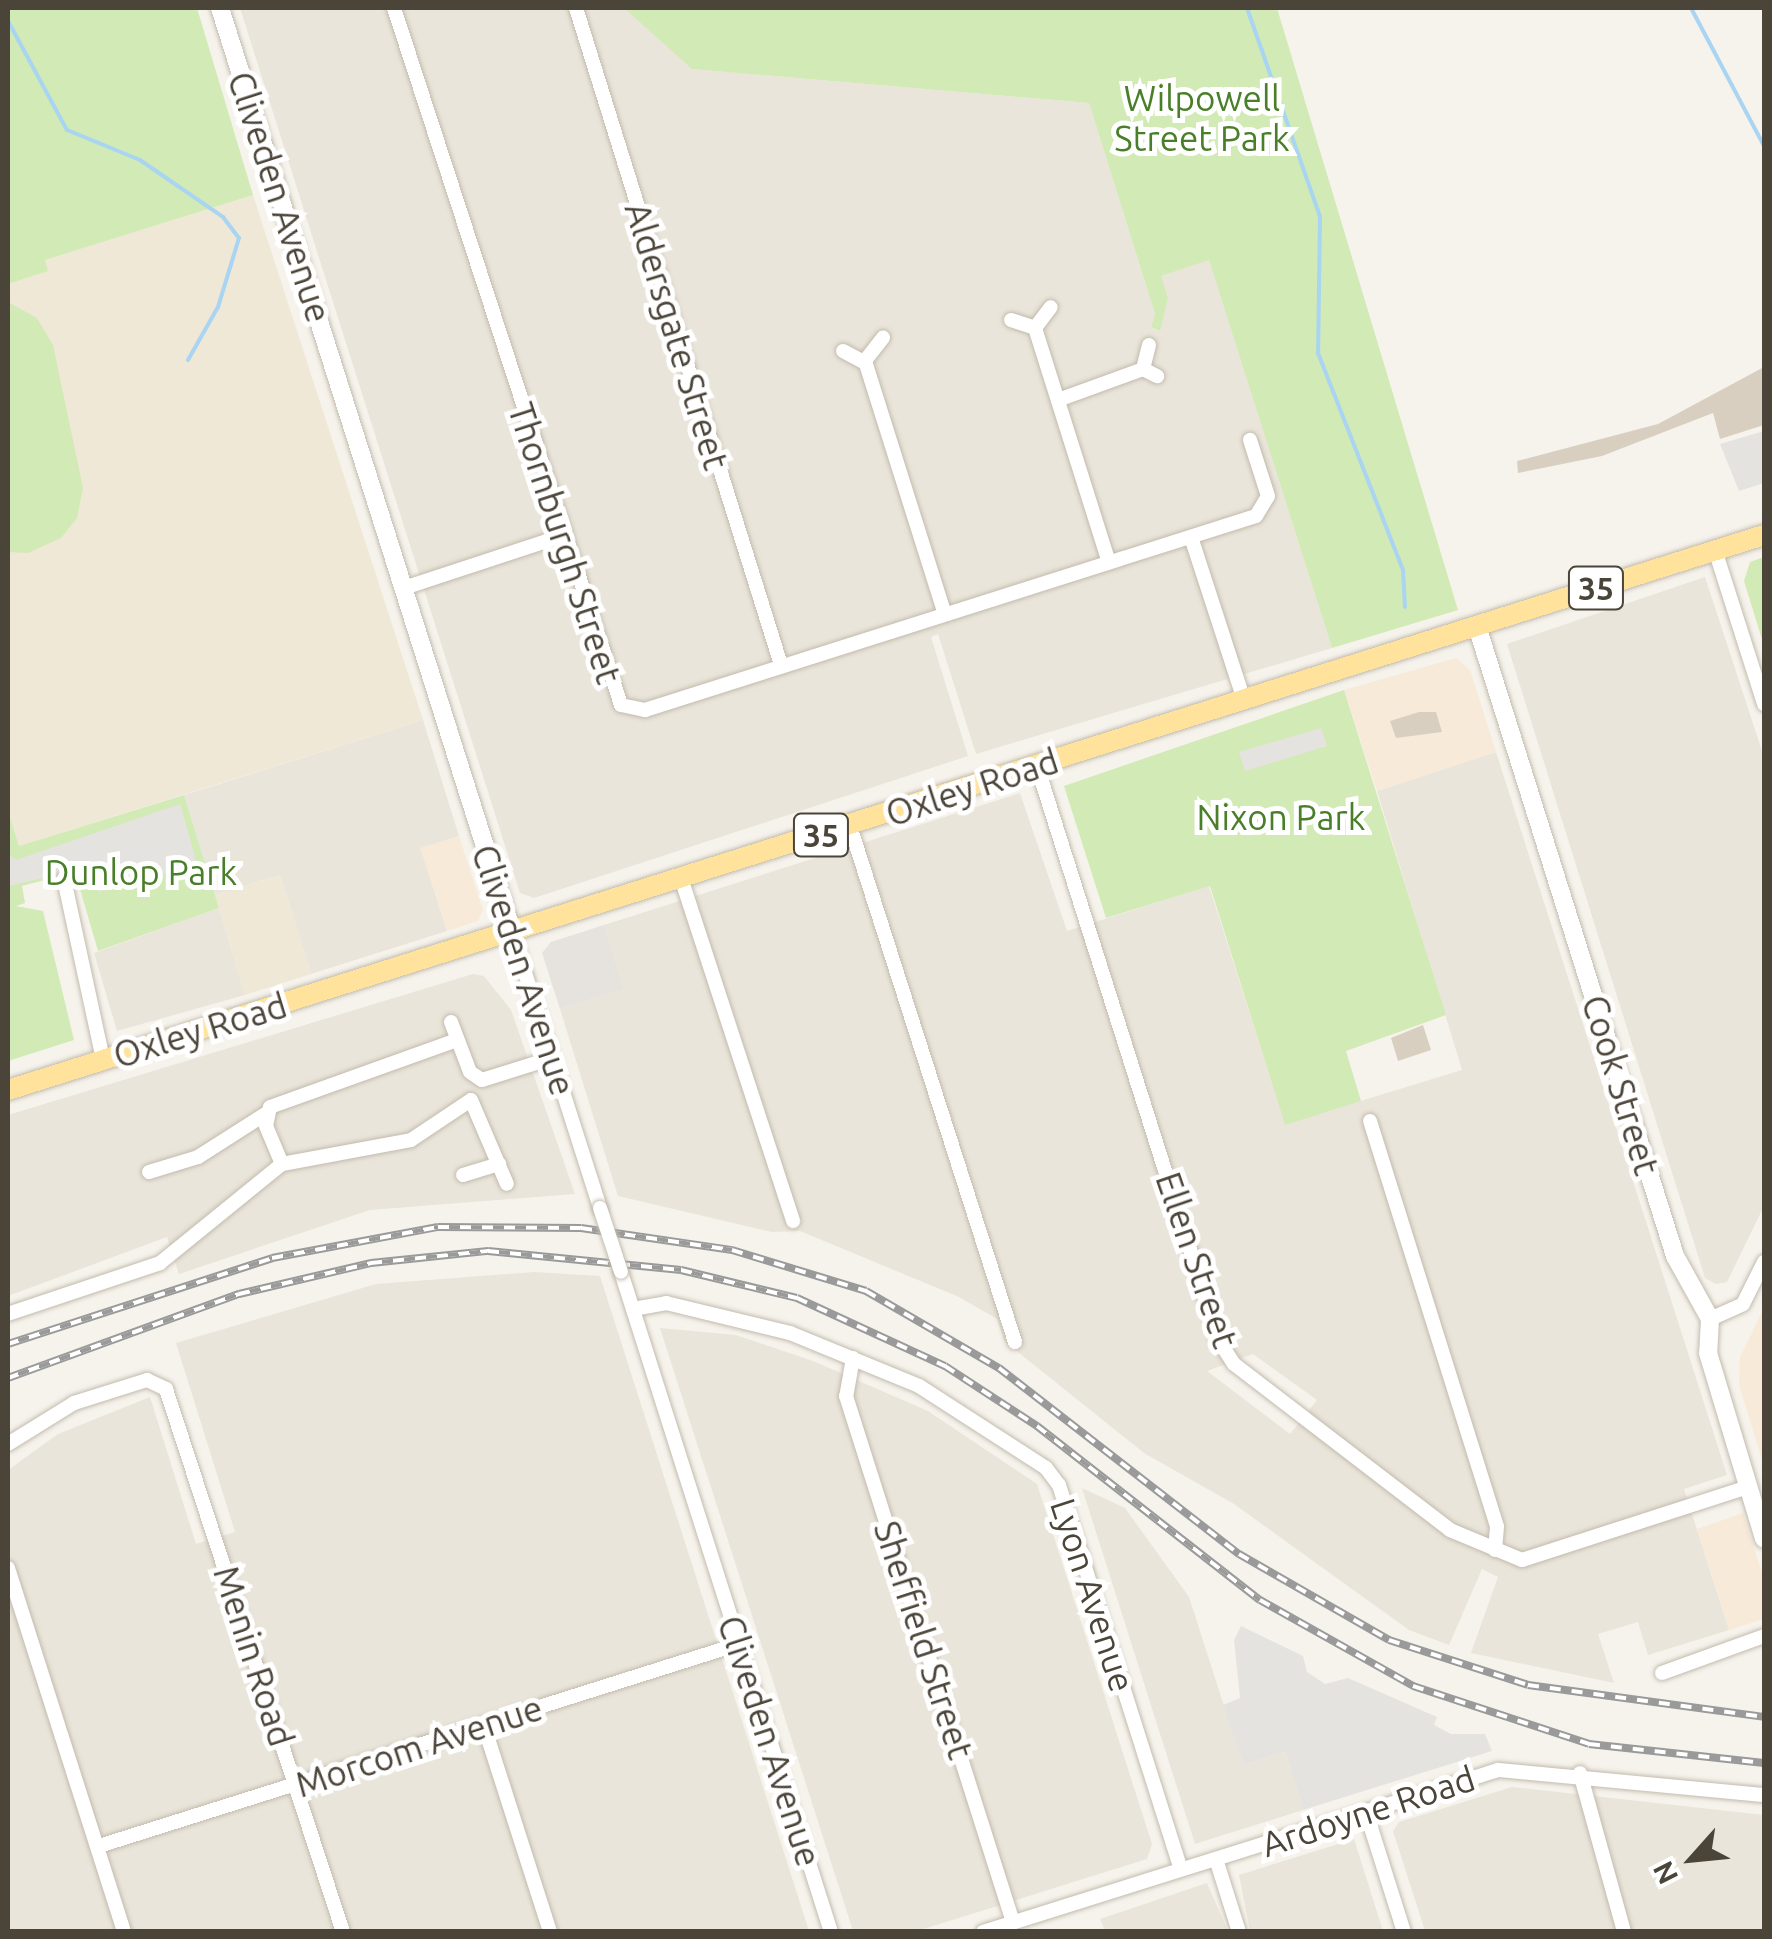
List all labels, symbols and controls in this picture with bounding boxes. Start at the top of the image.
street label: Cliveden Avenue [220,66,340,328]
park label: Wilpowell Street Park [1114,77,1290,159]
street label: Aldersgate Street [616,197,738,475]
street label: Thornburgh Street [500,397,630,689]
road number: 35 [1566,561,1626,615]
street label: Oxley Road [880,739,1064,835]
park label: Nixon Park [1197,796,1365,838]
road number: 35 [791,808,851,862]
street label: Cliveden Avenue [464,839,584,1101]
park label: Dunlop Park [45,851,237,893]
street label: Oxley Road [108,984,292,1076]
street label: Cook Street [1574,990,1668,1180]
street label: Ellen Street [1147,1167,1247,1353]
street label: Lyon Avenue [1042,1493,1144,1697]
street label: Sheffield Street [866,1516,982,1764]
street label: Menin Road [205,1561,303,1751]
street label: Cliveden Avenue [710,1610,830,1872]
street label: Morcom Avenue [290,1686,548,1806]
street label: Ardoyne Road [1256,1757,1480,1865]
north arrow [1642,1809,1742,1909]
text: N [1646,1857,1683,1889]

